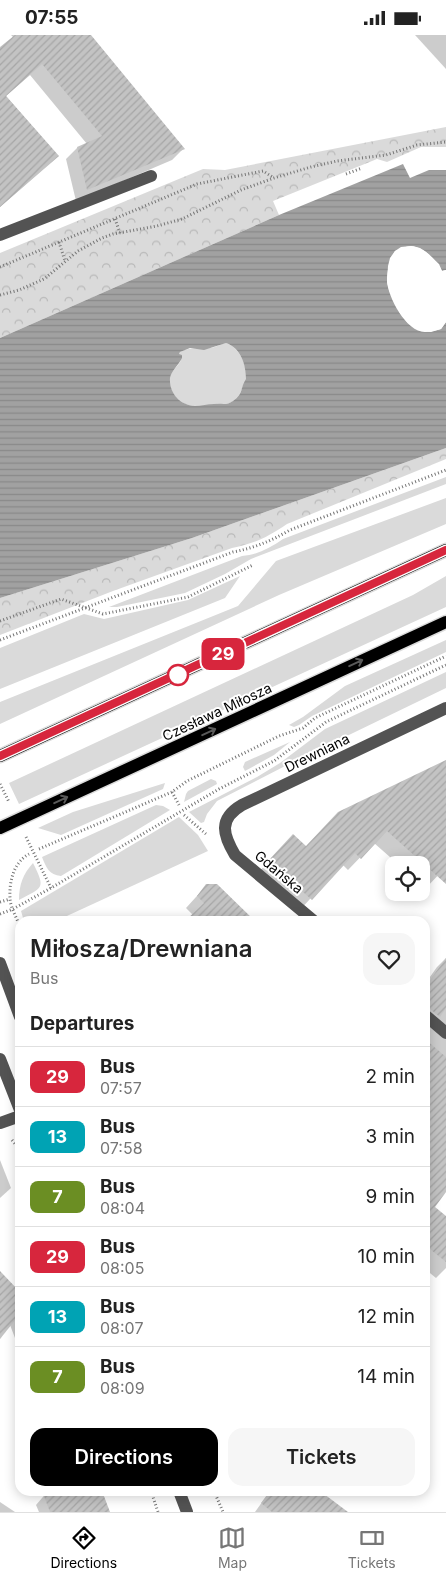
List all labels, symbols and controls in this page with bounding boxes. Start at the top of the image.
text: 07:55 [25,6,78,29]
line badge: 29 [200,638,246,670]
text: 29 [211,643,235,664]
one-way arrow [348,658,363,668]
unlabelled marker [167,664,189,686]
street label: Czesława Miłosza [159,679,274,744]
one-way arrow [201,726,216,736]
street label: Drewniana [282,730,352,776]
one-way arrow [53,794,68,804]
street label: Gdańska [252,846,307,897]
map controls [385,856,430,901]
button: locate [385,856,430,901]
button: heart [363,933,415,985]
text: Miłosza/Drewniana [30,934,252,963]
text: Bus [30,968,58,988]
text: Departures [30,1012,134,1035]
text: Bus [100,1055,135,1078]
text: 2 min [366,1065,415,1088]
text: 29 [46,1066,69,1087]
text: 07:57 [100,1078,142,1098]
text: Bus [100,1115,135,1138]
text: 3 min [365,1125,415,1148]
text: 13 [48,1126,67,1147]
text: 07:58 [100,1138,143,1158]
text: Bus [100,1175,135,1198]
text: 9 min [365,1185,415,1208]
text: 7 [52,1186,63,1207]
text: 08:04 [100,1198,145,1218]
text: Bus [100,1235,135,1258]
text: 10 min [357,1245,415,1268]
text: 29 [46,1246,69,1267]
text: 08:05 [100,1258,144,1278]
text: Bus [100,1295,135,1318]
text: 12 min [358,1305,415,1328]
text: 13 [48,1306,67,1327]
text: 08:07 [100,1318,143,1338]
text: Bus [100,1355,135,1378]
text: 14 min [357,1365,415,1388]
text: 7 [52,1366,63,1387]
text: 08:09 [100,1378,145,1398]
button: Directions [30,1428,218,1486]
button: Tickets [228,1428,415,1486]
tab: Directions [50,1524,117,1571]
tab: Map [218,1524,247,1571]
tab: Tickets [348,1524,396,1571]

